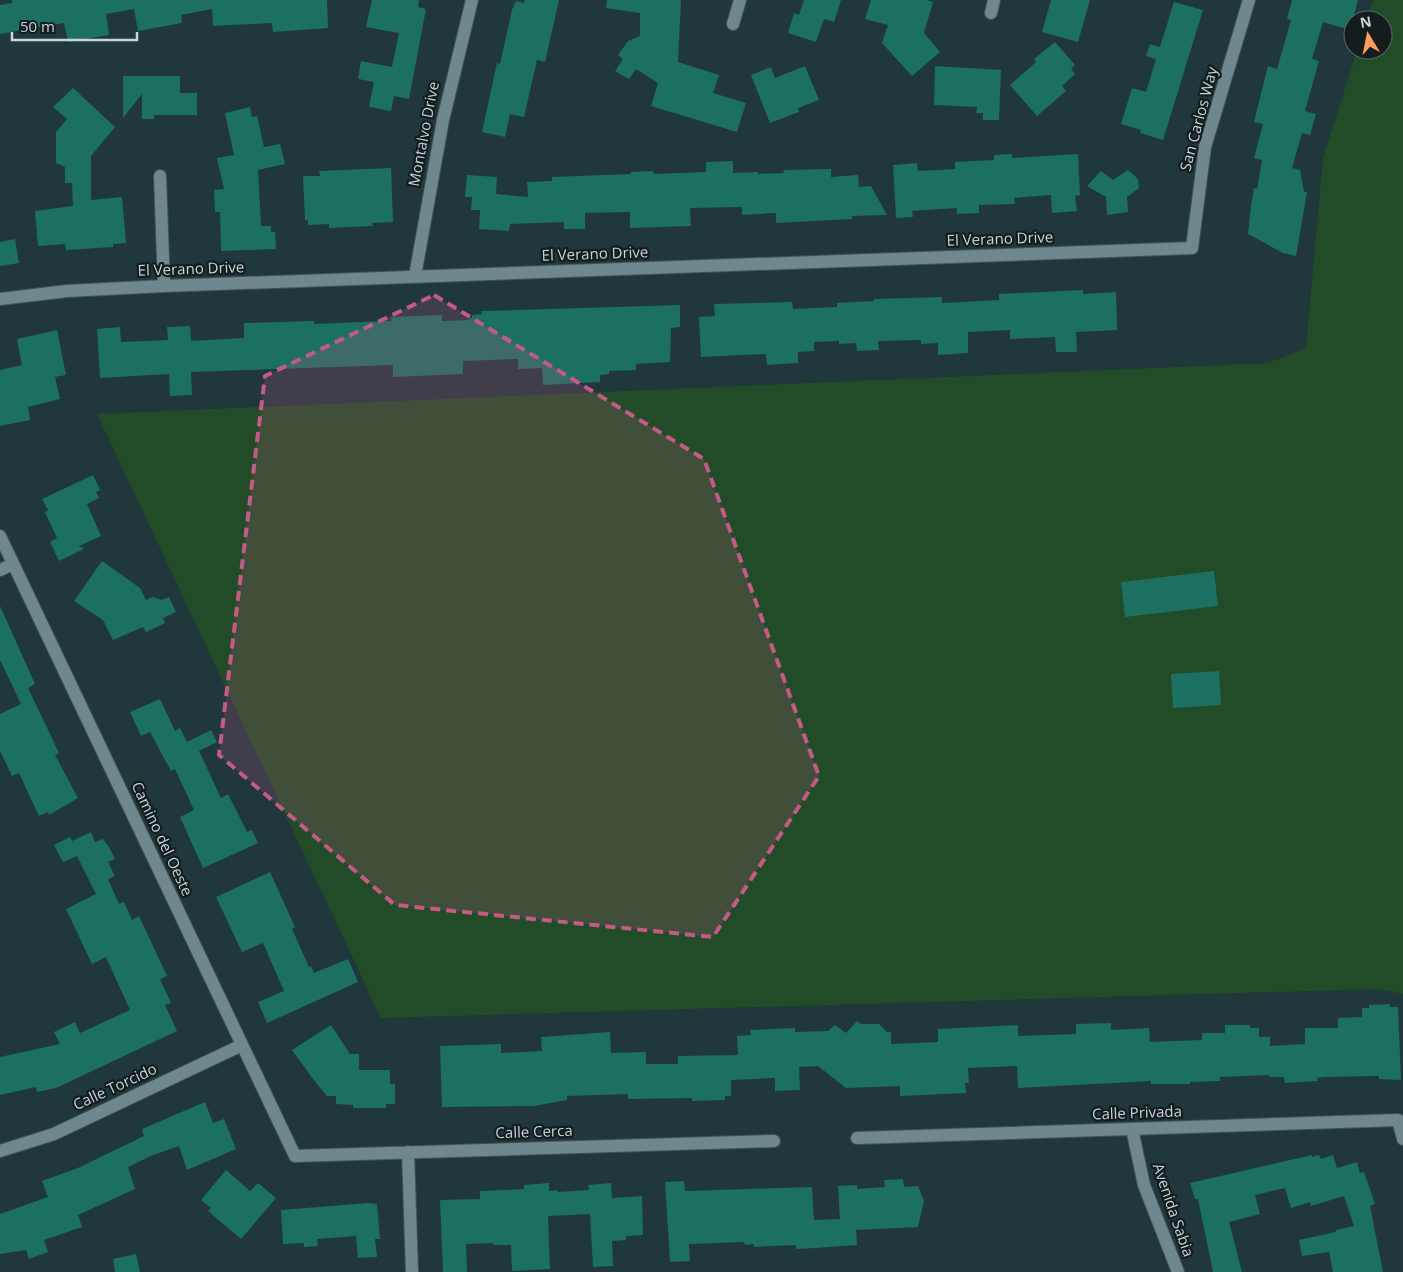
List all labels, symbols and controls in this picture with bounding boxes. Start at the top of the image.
scale bar [12,10,138,42]
north arrow [1343,10,1393,60]
text: N [1358,11,1373,32]
text: 50 m [20,16,55,36]
street label: San Carlos Way [1175,64,1222,173]
street label: Montalvo Drive [403,80,443,188]
street label: El Verano Drive [946,226,1054,250]
street label: El Verano Drive [541,241,649,265]
street label: El Verano Drive [137,256,245,280]
street label: Camino del Oeste [128,778,198,899]
street label: Calle Torcido [69,1058,160,1114]
street label: Calle Privada [1092,1100,1182,1124]
street label: Calle Cerca [495,1120,573,1142]
street label: Avenida Sabia [1149,1160,1199,1259]

